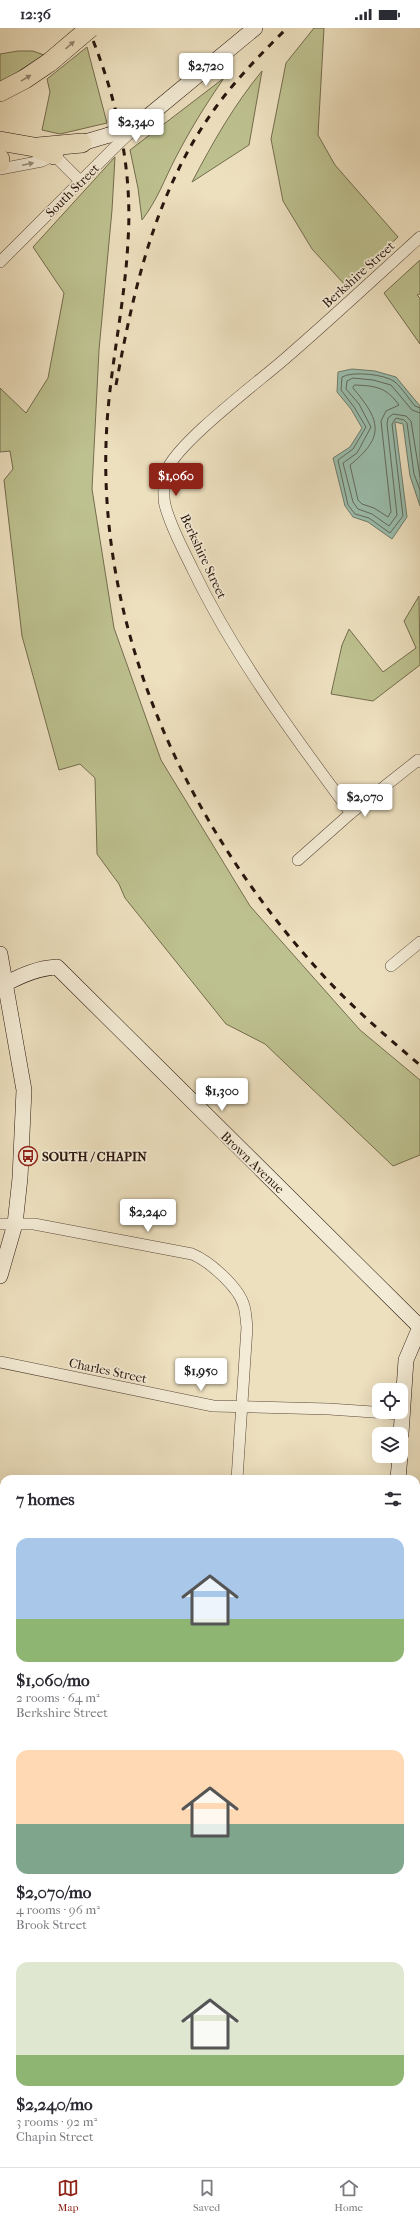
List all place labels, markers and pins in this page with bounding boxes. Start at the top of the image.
pin: $2,720 [173,53,239,87]
pin: $2,340 [103,109,169,143]
pin: $1,060 [143,463,209,497]
pin: $2,070 [332,784,398,818]
pin: $1,300 [189,1078,255,1112]
bus stop icon: SOUTH / CHAPIN [17,1145,39,1167]
place label: SOUTH / CHAPIN [42,1149,147,1164]
pin: $2,240 [115,1199,181,1233]
pin: $1,950 [168,1358,234,1392]

